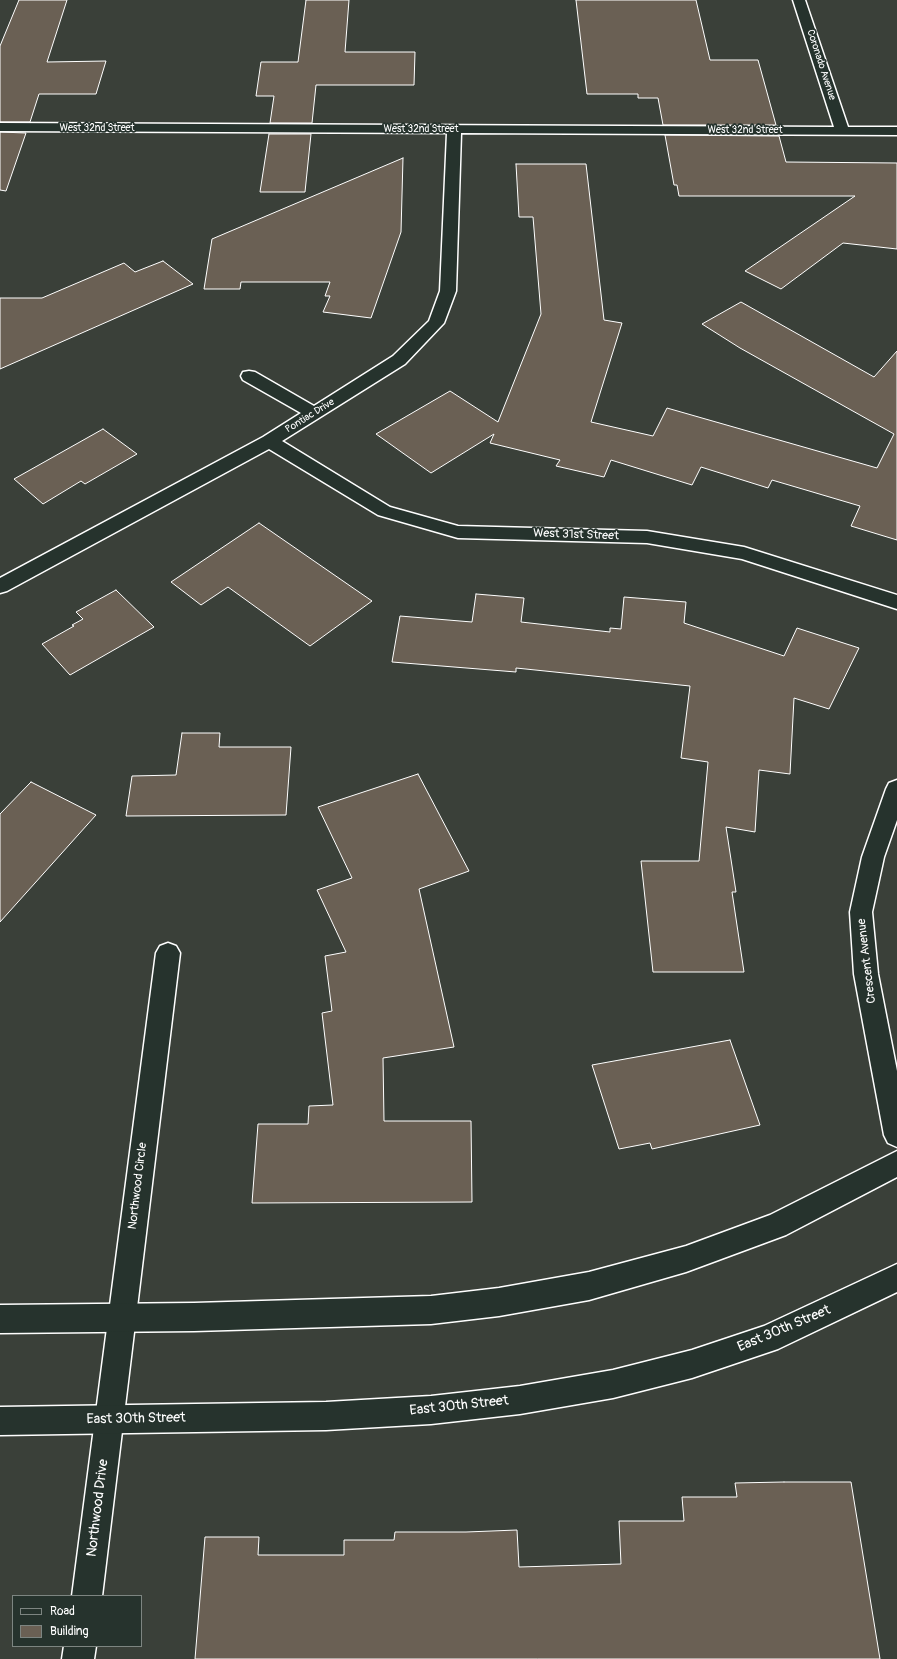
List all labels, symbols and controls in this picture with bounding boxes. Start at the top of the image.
street label: Coronado Avenue [804,28,838,102]
street label: West 32nd Street [59,122,135,134]
street label: West 32nd Street [383,123,459,135]
street label: West 32nd Street [707,124,783,136]
street label: Pontiac Drive [283,396,337,436]
street label: West 31st Street [533,526,619,544]
street label: Crescent Avenue [855,918,879,1004]
street label: Northwood Circle [126,1142,150,1230]
street label: East 30th Street [735,1302,833,1356]
street label: East 30th Street [409,1392,509,1420]
street label: East 30th Street [86,1410,186,1428]
street label: Northwood Drive [84,1458,112,1558]
legend [12,1595,142,1647]
text: Road [50,1604,75,1619]
text: Building [50,1624,89,1639]

